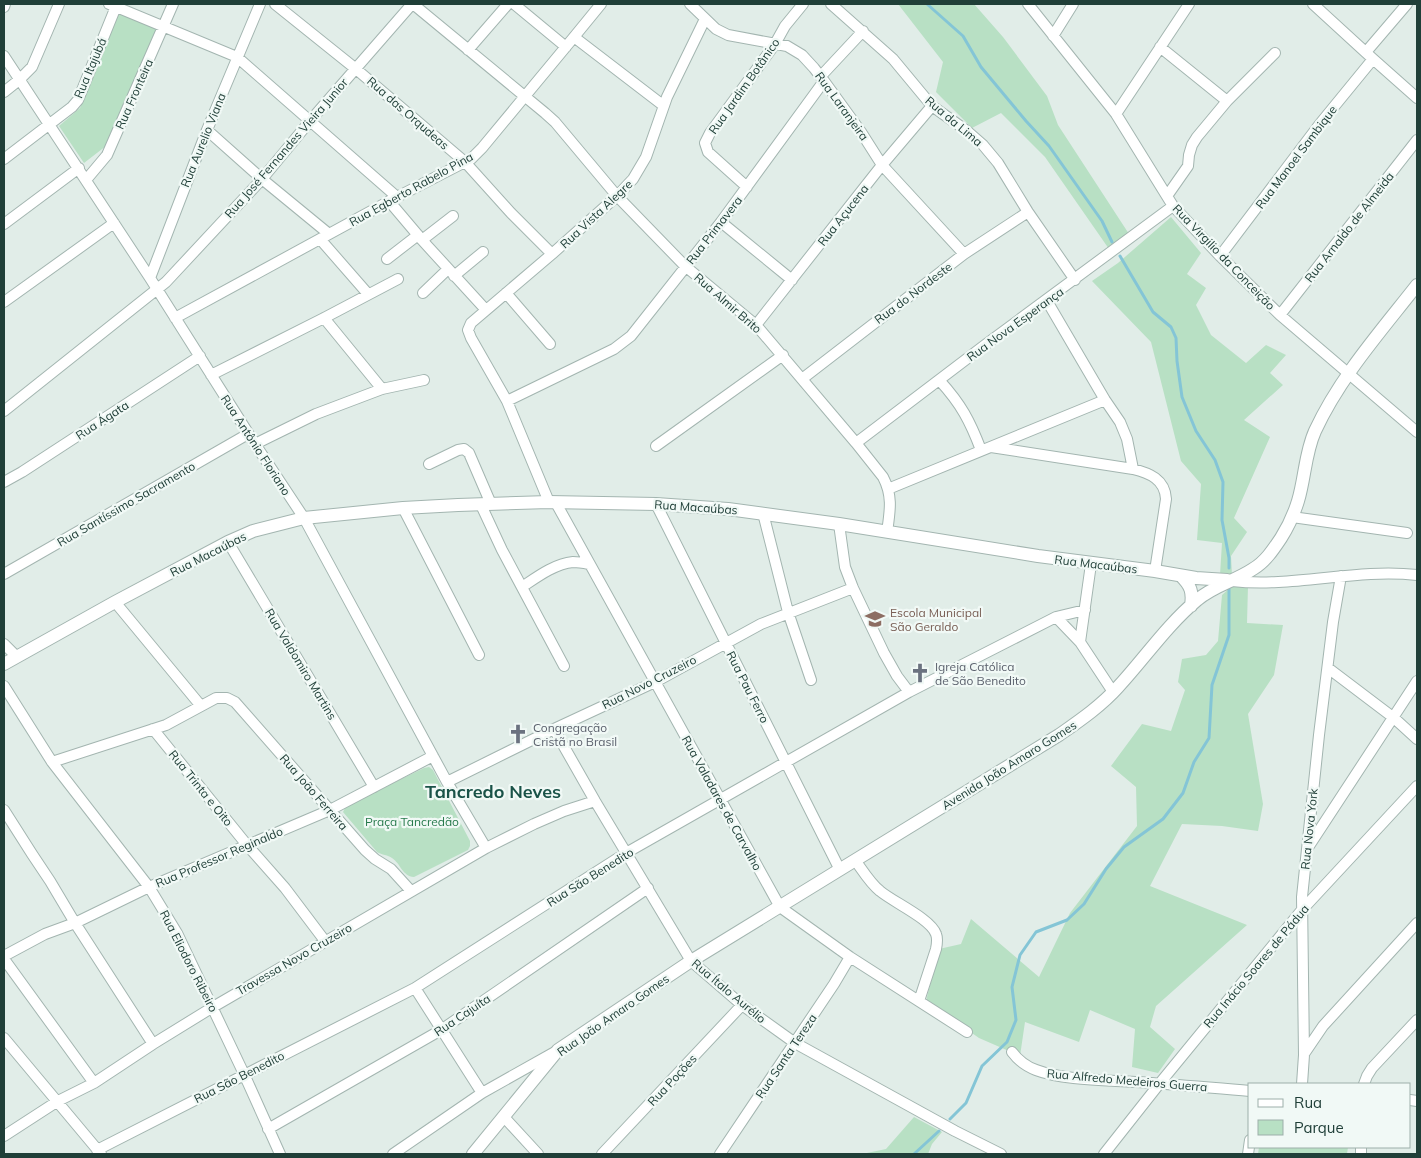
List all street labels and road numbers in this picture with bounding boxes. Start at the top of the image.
street label: Rua Itajubá [71,35,109,101]
street label: Rua Jardim Botânico [705,35,783,137]
street label: Rua Fronteira [112,57,156,131]
street label: Rua Laranjeira [812,69,872,143]
street label: Rua das Orqudeas [364,73,452,153]
street label: Rua José Fernandes Vieira Junior [221,74,351,221]
street label: Rua Aurelio Viana [177,91,229,189]
street label: Rua da Lima [922,93,986,149]
street label: Rua Manoel Sambique [1252,102,1340,212]
street label: Rua Egberto Rabelo Pina [346,149,476,229]
street label: Rua Arnaldo de Almeida [1301,169,1397,285]
street label: Rua Vista Alegre [557,177,635,251]
street label: Rua Açucena [814,181,872,249]
street label: Rua Primavera [683,193,745,267]
street label: Rua Virgilio da Conceição [1170,201,1279,313]
street label: Rua do Nordeste [871,259,955,327]
street label: Rua Almir Brito [691,270,765,336]
street label: Rua Nova Esperança [964,284,1066,364]
street label: Rua Antônio Floriano [218,392,294,498]
street label: Rua Ágata [73,397,131,443]
street label: Rua Santíssimo Sacramento [54,458,198,550]
street label: Rua Macaúbas [654,497,738,517]
street label: Rua Macaúbas [167,528,249,580]
street label: Rua Macaúbas [1054,551,1138,577]
street label: Rua Valdomiro Martins [262,606,340,722]
street label: Rua Pau Ferro [723,648,773,726]
street label: Rua Novo Cruzeiro [599,652,699,712]
street label: Avenida João Amaro Gomes [939,717,1079,813]
street label: Rua Valadares de Carvalho [679,733,765,873]
street label: Rua Trinta e Oito [166,747,236,829]
street label: Rua João Ferreira [277,751,351,833]
street label: Rua Nova York [1297,787,1321,870]
street label: Rua Professor Reginaldo [153,823,285,891]
street label: Rua São Benedito [544,844,636,910]
street label: Rua Inácio Soares de Pádua [1200,901,1312,1031]
street label: Rua Eliodoro Ribeiro [157,908,221,1015]
street label: Travessa Novo Cruzeiro [234,920,355,998]
street label: Rua Ítalo Aurélio [689,956,769,1026]
street label: Rua João Amaro Gomes [554,971,672,1059]
street label: Rua Cajuíta [431,991,493,1039]
street label: Rua Santa Tereza [752,1011,820,1101]
street label: Rua São Benedito [191,1048,287,1106]
street label: Rua Poções [644,1051,700,1109]
street label: Rua Alfredo Medeiros Guerra [1046,1066,1208,1094]

